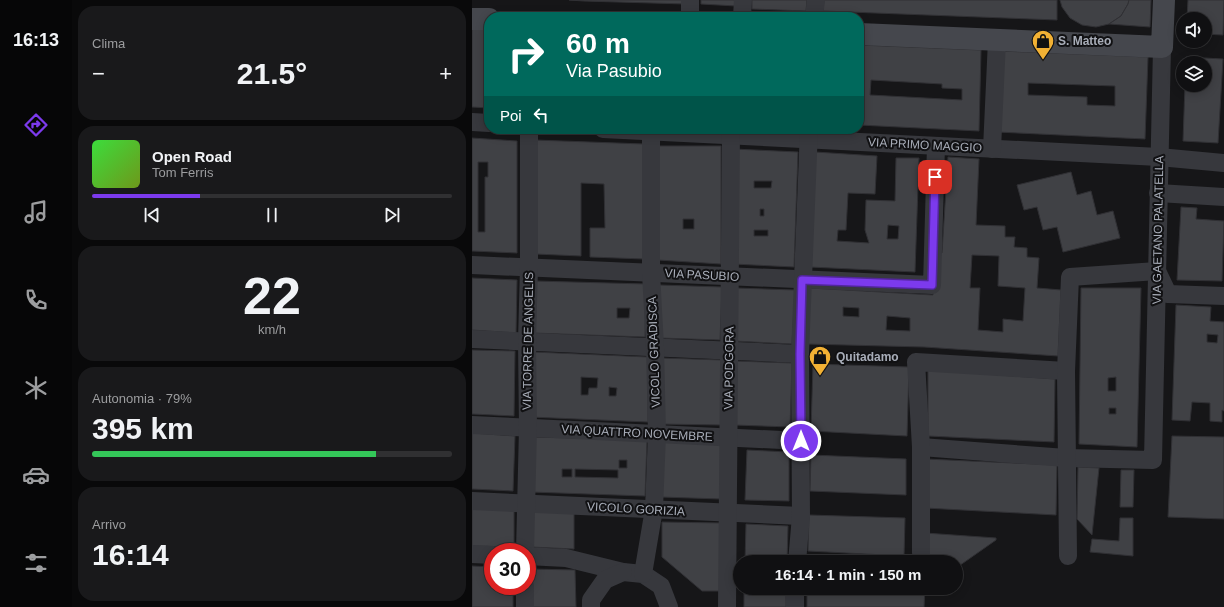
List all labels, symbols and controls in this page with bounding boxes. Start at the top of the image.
map controls [1176,12,1212,92]
button: sound [1176,12,1212,48]
icon: right [500,28,552,80]
text: 60 m [566,28,630,59]
shop icon: S. Matteo [1030,28,1056,61]
text: 16:13 [13,30,59,50]
place label: S. Matteo [1058,34,1111,48]
text: Clima [92,36,125,51]
button: layers [1176,56,1212,92]
text: 21.5° [237,57,307,90]
text: − [92,61,105,86]
text: + [439,61,452,86]
text: Via Pasubio [566,61,662,81]
icon: left [530,104,552,126]
text: Poi [500,107,522,124]
icon: directions [22,111,50,139]
street label: VIA PRIMO MAGGIO [868,135,982,155]
text: Open Road [152,148,232,165]
street label: VIA GAETANO PALATELLA [1150,156,1166,304]
pin [918,160,952,194]
text: Tom Ferris [152,165,213,180]
icon: arrive [924,166,946,188]
icon: music [22,198,50,226]
icon: previous [141,204,163,226]
icon: pause [261,204,283,226]
icon: next [381,204,403,226]
street label: VIA PASUBIO [664,266,740,284]
text: 22 [243,267,301,325]
street label: VIA TORRE DE ANGELIS [520,272,536,410]
icon: phone [22,286,50,314]
street label: VICOLO GRADISCA [645,296,663,408]
text: km/h [258,322,286,337]
street label: VIA PODGORA [721,326,737,410]
shop icon: Quitadamo [807,344,833,377]
place label: Quitadamo [836,350,899,364]
icon: climate [22,374,50,402]
text: Autonomia · 79% [92,391,192,406]
text: 395 km [92,412,194,445]
position arrow [780,420,822,462]
street label: VIA QUATTRO NOVEMBRE [561,422,713,444]
icon: car [22,461,50,489]
street label: VICOLO GORIZIA [587,499,685,519]
text: Arrivo [92,517,126,532]
text: 16:14 [92,538,169,571]
speed limit sign: 30 [484,543,536,595]
icon: filters [22,549,50,577]
text: 16:14 · 1 min · 150 m [775,566,921,583]

